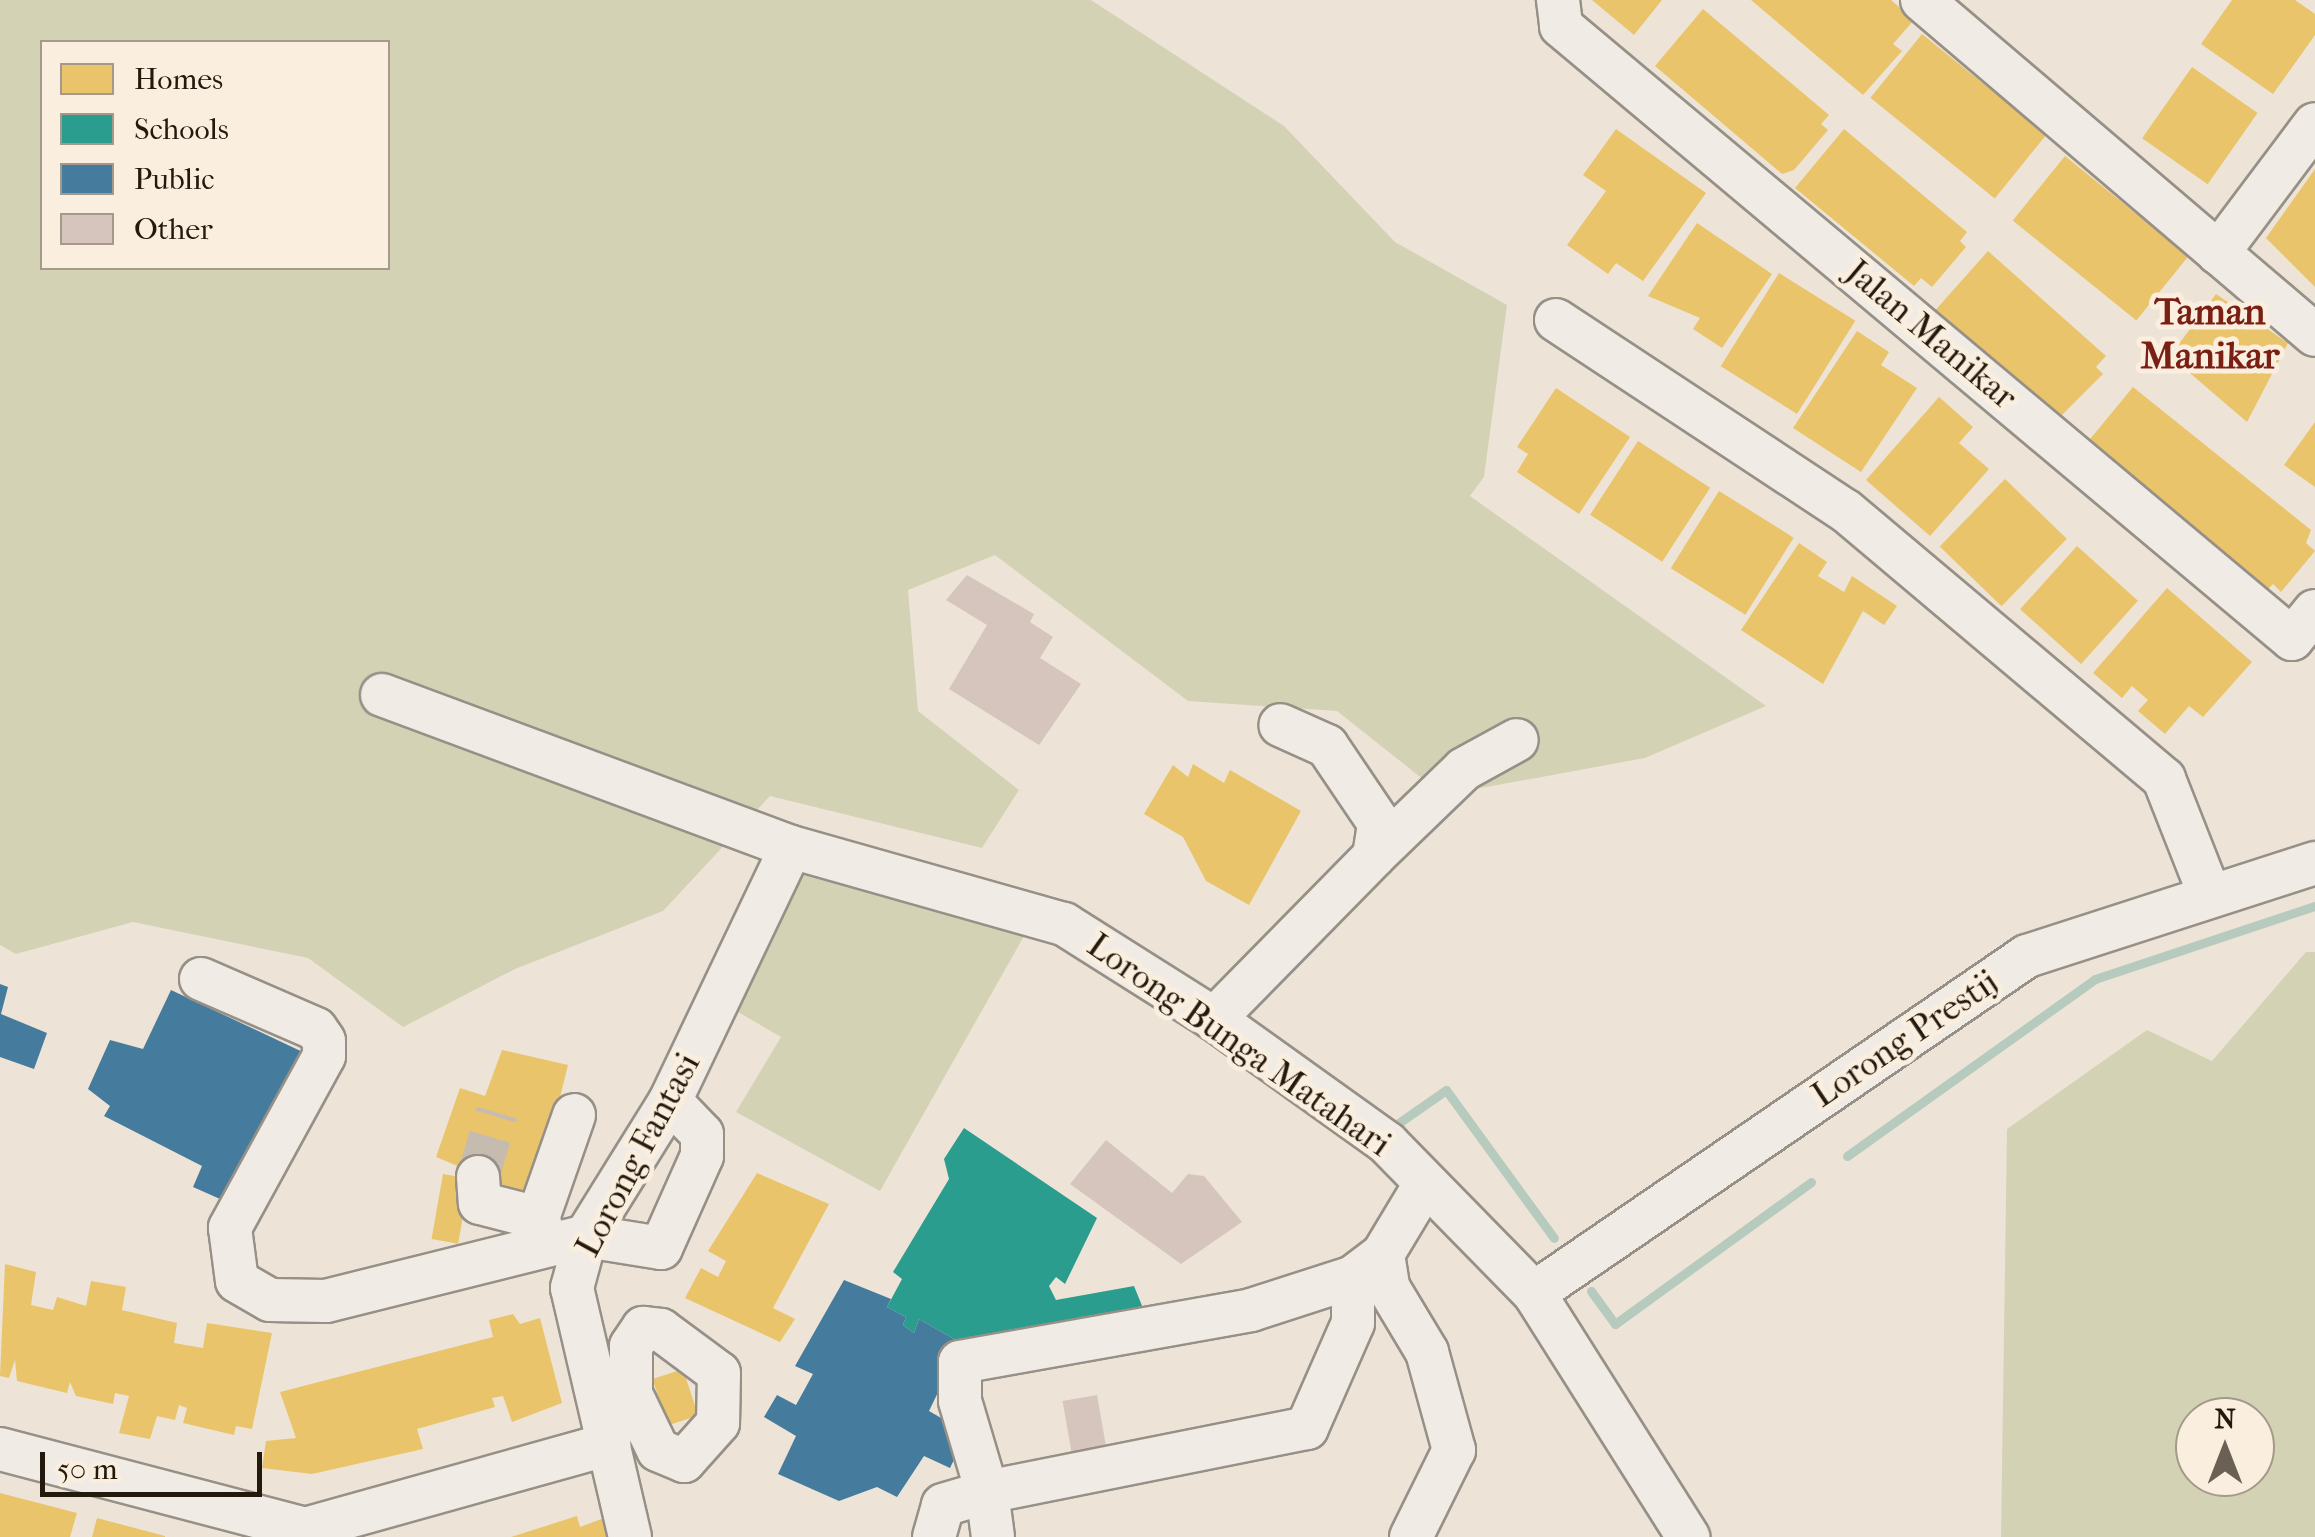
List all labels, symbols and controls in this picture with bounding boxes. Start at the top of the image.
legend [40,40,390,270]
text: Homes [134,62,223,97]
text: Schools [134,112,229,147]
text: Public [134,162,215,197]
text: Other [134,212,213,247]
street label: Jalan Manikar [1837,251,2025,419]
district label: Taman Manikar [2141,289,2279,378]
street label: Lorong Bunga Matahari [1079,924,1399,1166]
street label: Lorong Prestij [1804,961,2006,1117]
street label: Lorong Fantasi [567,1046,709,1264]
north arrow [2175,1397,2275,1497]
text: N [2214,1402,2236,1435]
scale bar [45,1432,268,1494]
text: 50 m [57,1452,118,1487]

